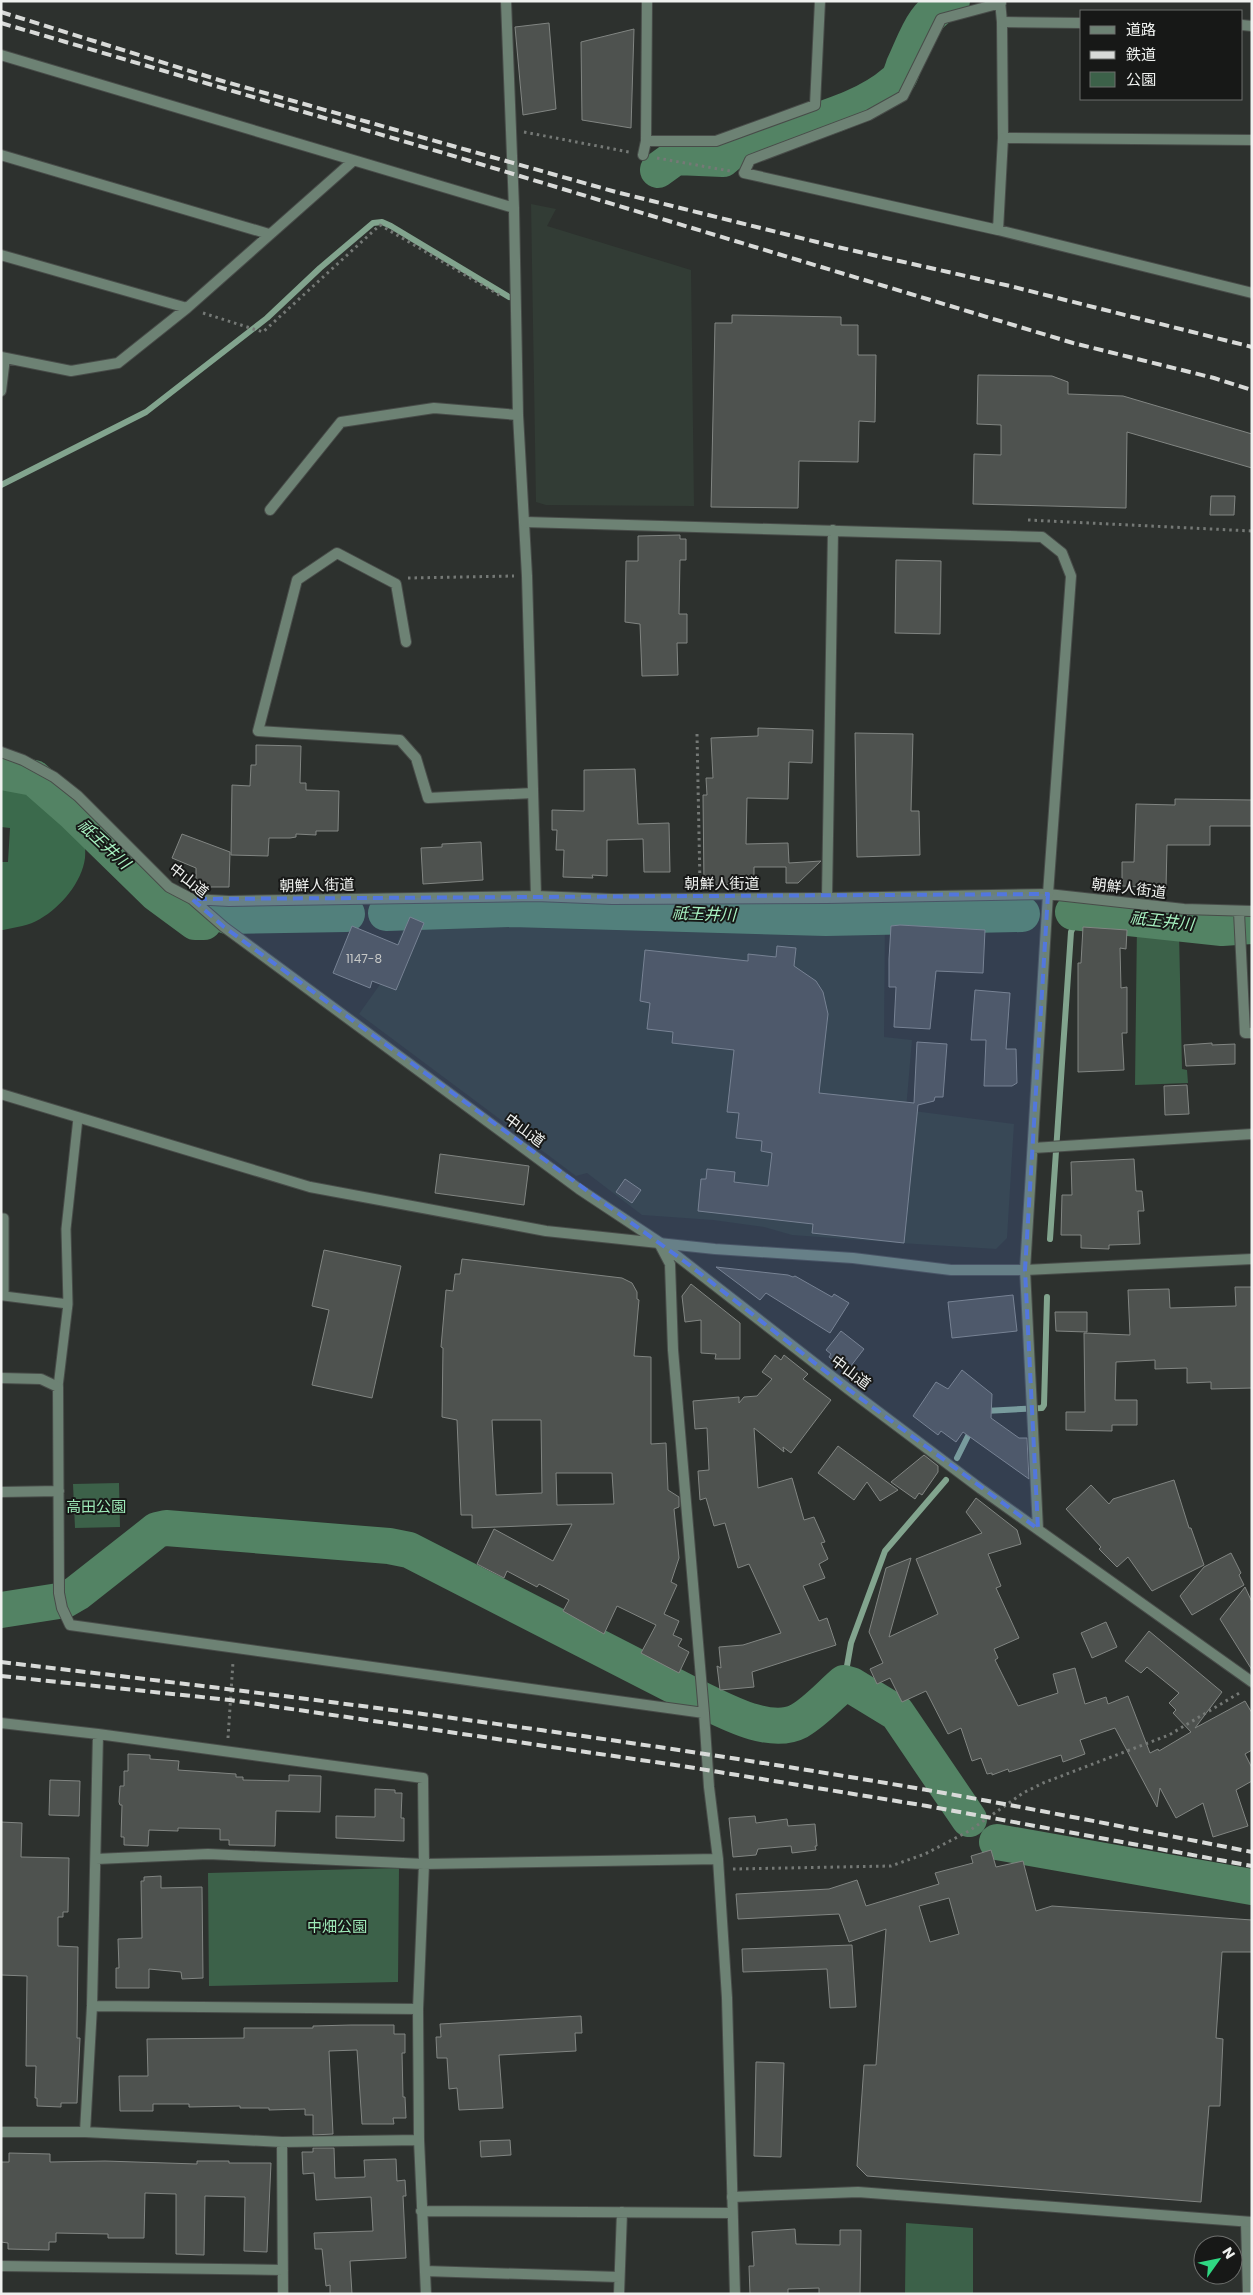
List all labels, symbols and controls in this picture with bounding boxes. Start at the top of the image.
legend [1080,10,1243,100]
text: 道路 [1126,19,1156,40]
text: 鉄道 [1126,44,1156,65]
text: 公園 [1126,69,1156,90]
water label: 祇王井川 [73,814,137,876]
street label: 中山道 [165,858,213,902]
street label: 朝鮮人街道 [684,873,760,894]
street label: 朝鮮人街道 [1090,873,1168,903]
street label: 朝鮮人街道 [279,874,355,896]
water label: 祇王井川 [672,901,738,927]
water label: 祇王井川 [1129,906,1197,936]
house number: 1147-8 [346,950,382,967]
street label: 中山道 [501,1108,549,1152]
street label: 中山道 [827,1350,875,1394]
park label: 高田公園 [66,1496,126,1517]
park label: 中畑公園 [307,1916,367,1937]
north arrow [1193,2235,1243,2285]
text: N [1218,2243,1240,2263]

